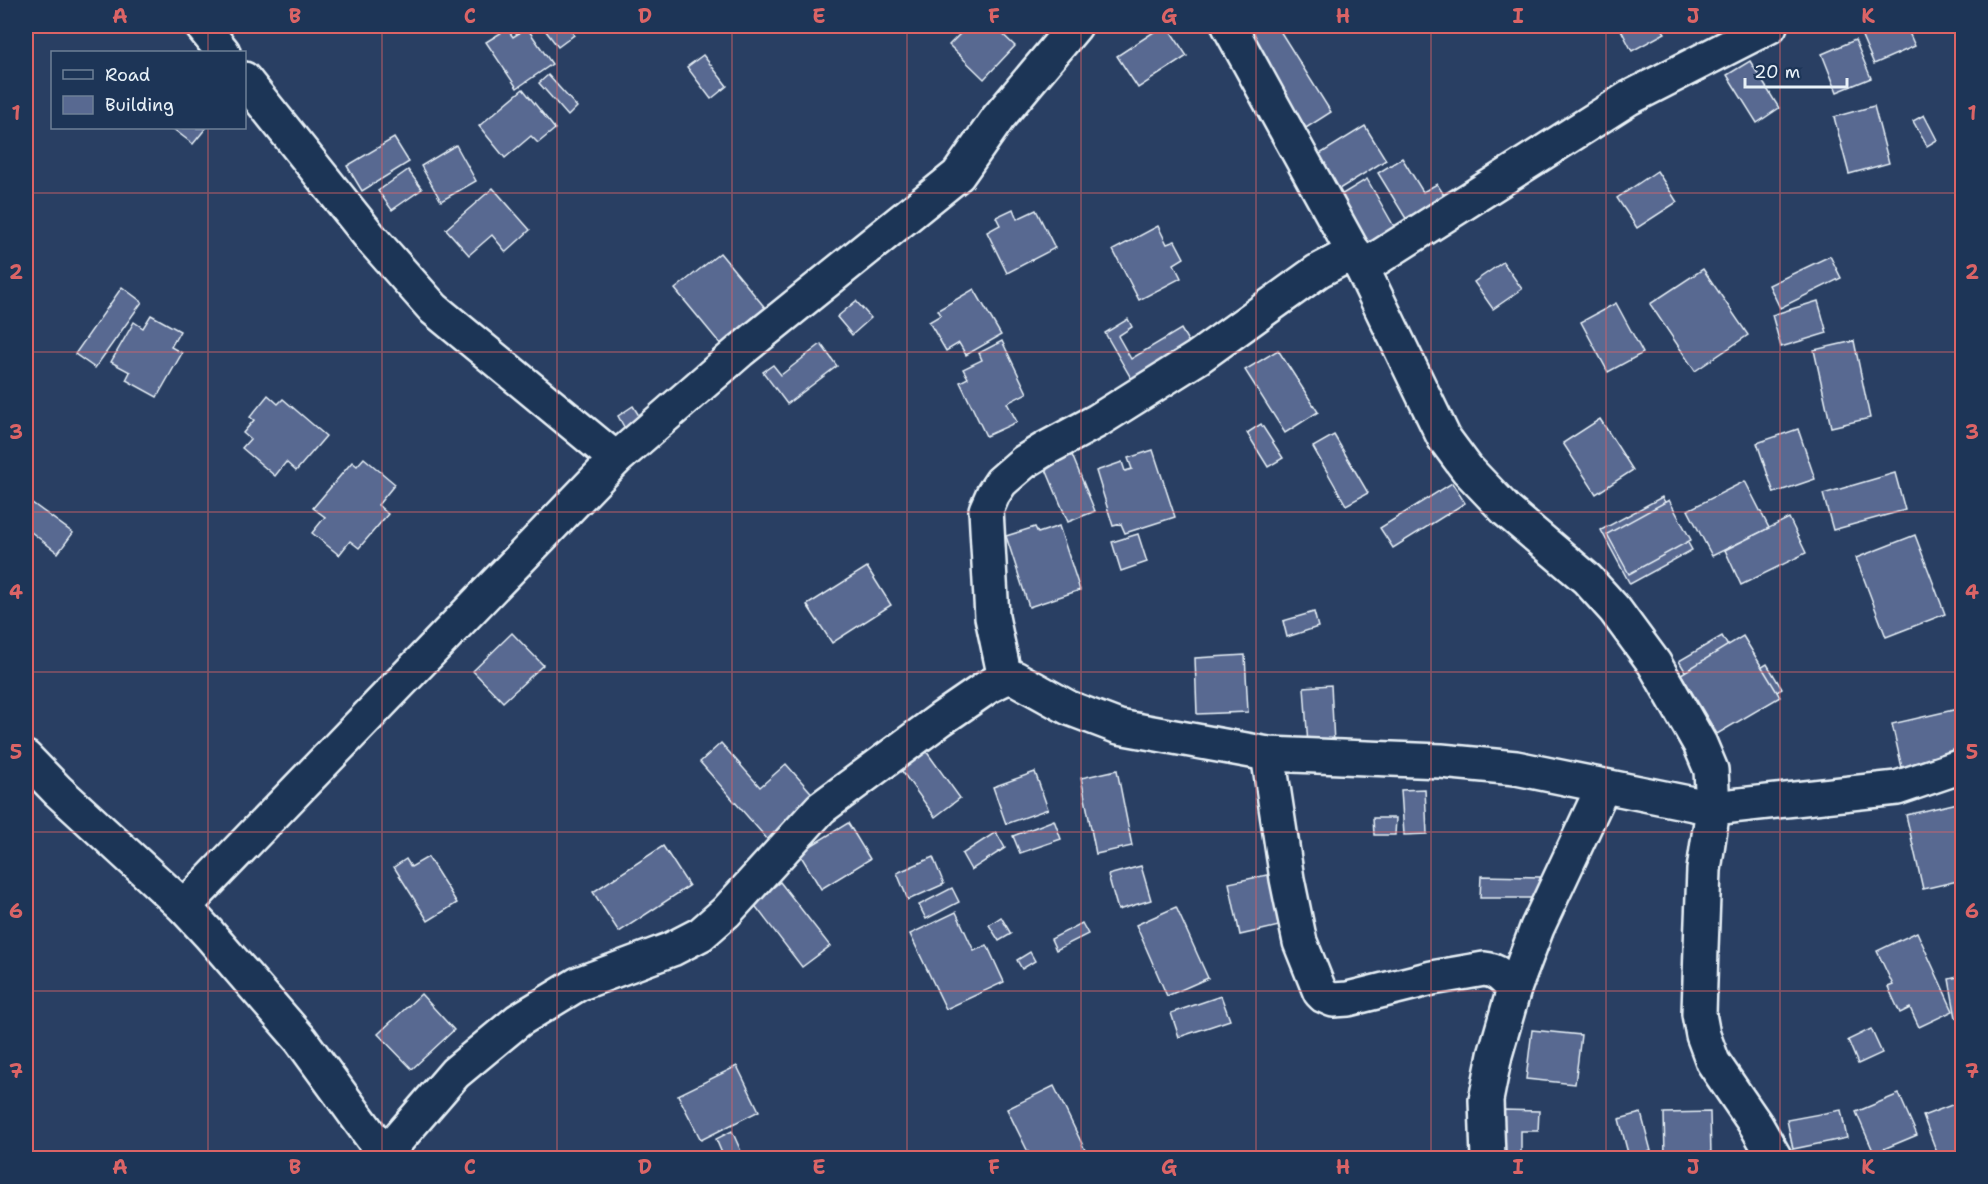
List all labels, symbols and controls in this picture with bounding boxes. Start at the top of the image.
text: A [112,3,128,29]
text: B [289,3,301,29]
text: C [464,3,476,29]
text: D [638,3,652,29]
text: E [812,3,826,29]
text: F [988,3,1000,29]
text: G [1161,3,1177,29]
text: H [1336,3,1350,29]
text: I [1512,3,1524,29]
text: J [1687,3,1700,29]
text: K [1861,3,1875,29]
legend [51,51,246,129]
scale bar [1745,51,1847,89]
text: 20 m [1754,60,1800,84]
text: Road [105,63,150,87]
text: Building [105,93,174,117]
text: 1 [11,100,21,126]
text: 1 [1967,100,1977,126]
text: 2 [9,259,23,285]
text: 2 [1965,259,1979,285]
text: 3 [9,419,23,445]
text: 3 [1965,419,1979,445]
text: 4 [9,579,23,605]
text: 4 [1965,579,1979,605]
text: 5 [10,739,22,765]
text: 5 [1966,739,1978,765]
text: 6 [9,898,23,924]
text: 6 [1965,898,1979,924]
text: 7 [9,1058,23,1084]
text: 7 [1965,1058,1979,1084]
text: A [112,1154,128,1180]
text: B [289,1154,301,1180]
text: C [464,1154,476,1180]
text: D [638,1154,652,1180]
text: E [812,1154,826,1180]
text: F [988,1154,1000,1180]
text: G [1161,1154,1177,1180]
text: H [1336,1154,1350,1180]
text: I [1512,1154,1524,1180]
text: J [1687,1154,1700,1180]
text: K [1861,1154,1875,1180]

